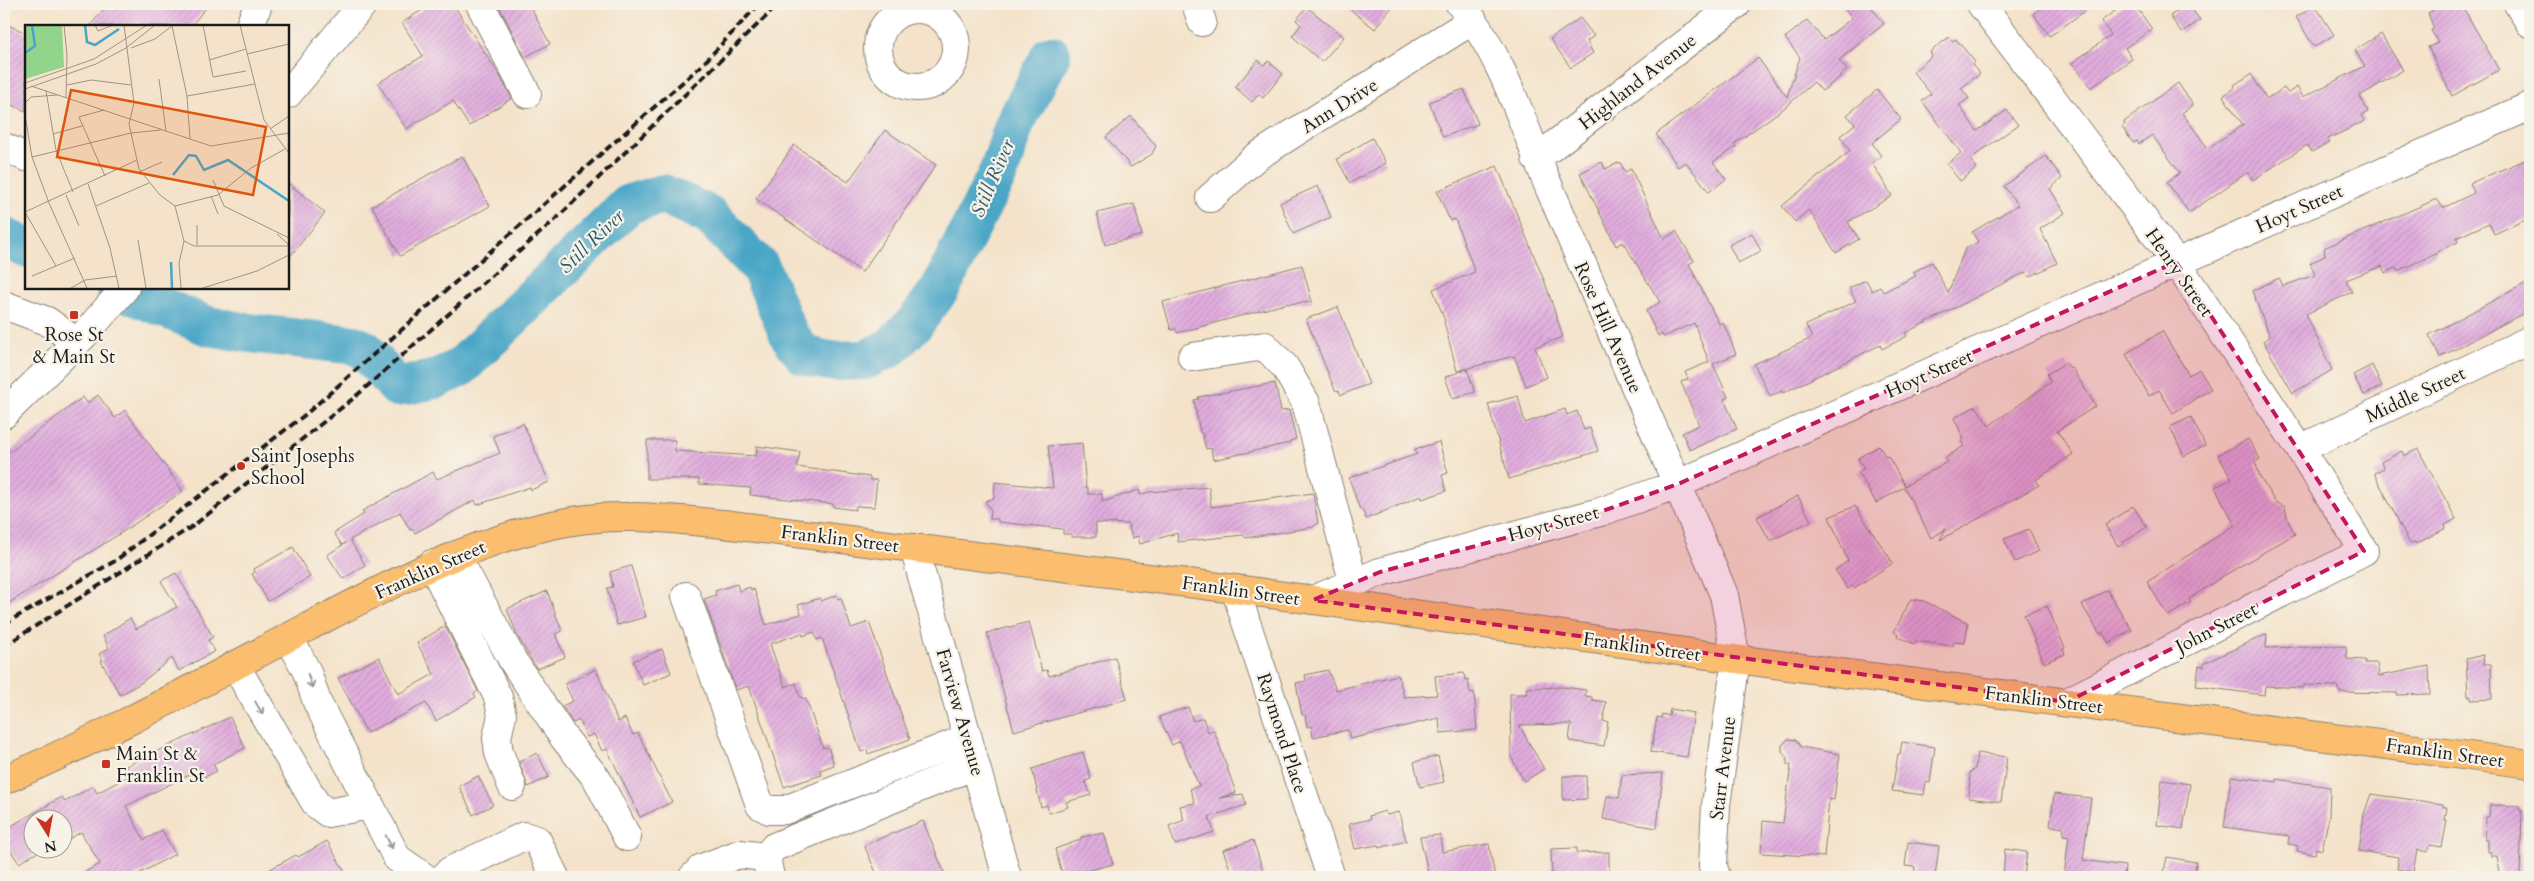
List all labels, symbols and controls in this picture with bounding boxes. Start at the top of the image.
inset map [25,25,289,289]
street label: Highland Avenue [1573,28,1702,136]
street label: Ann Drive [1296,72,1383,140]
water label: Still River [964,134,1021,221]
street label: Hoyt Street [2252,178,2347,240]
water label: Still River [553,202,631,279]
street label: Henry Street [2139,223,2219,322]
street label: Rose Hill Avenue [1568,258,1649,397]
marker: Rose St & Main St [68,309,80,321]
place label: Rose St & Main St [33,322,115,370]
street label: Hoyt Street [1882,343,1977,405]
street label: Middle Street [2361,360,2470,429]
place label: Saint Josephs School [251,443,355,491]
marker: Saint Josephs School [235,460,247,472]
street label: Hoyt Street [1505,499,1602,549]
street label: Franklin Street [779,519,900,559]
street label: Franklin Street [371,534,490,606]
street label: Franklin Street [1180,570,1301,612]
street label: John Street [2168,596,2262,661]
street label: Franklin Street [1581,626,1702,668]
street label: Farview Avenue [929,645,991,779]
street label: Raymond Place [1250,670,1314,797]
one-way arrow [306,673,315,688]
street label: Franklin Street [1983,680,2104,720]
one-way arrow [254,700,264,715]
street label: Starr Avenue [1704,715,1742,821]
street label: Franklin Street [2384,732,2505,774]
place label: Main St & Franklin St [116,741,205,789]
marker: Main St & Franklin St [100,758,112,770]
north arrow [22,808,72,858]
one-way arrow [384,835,394,850]
text: N [43,836,58,857]

